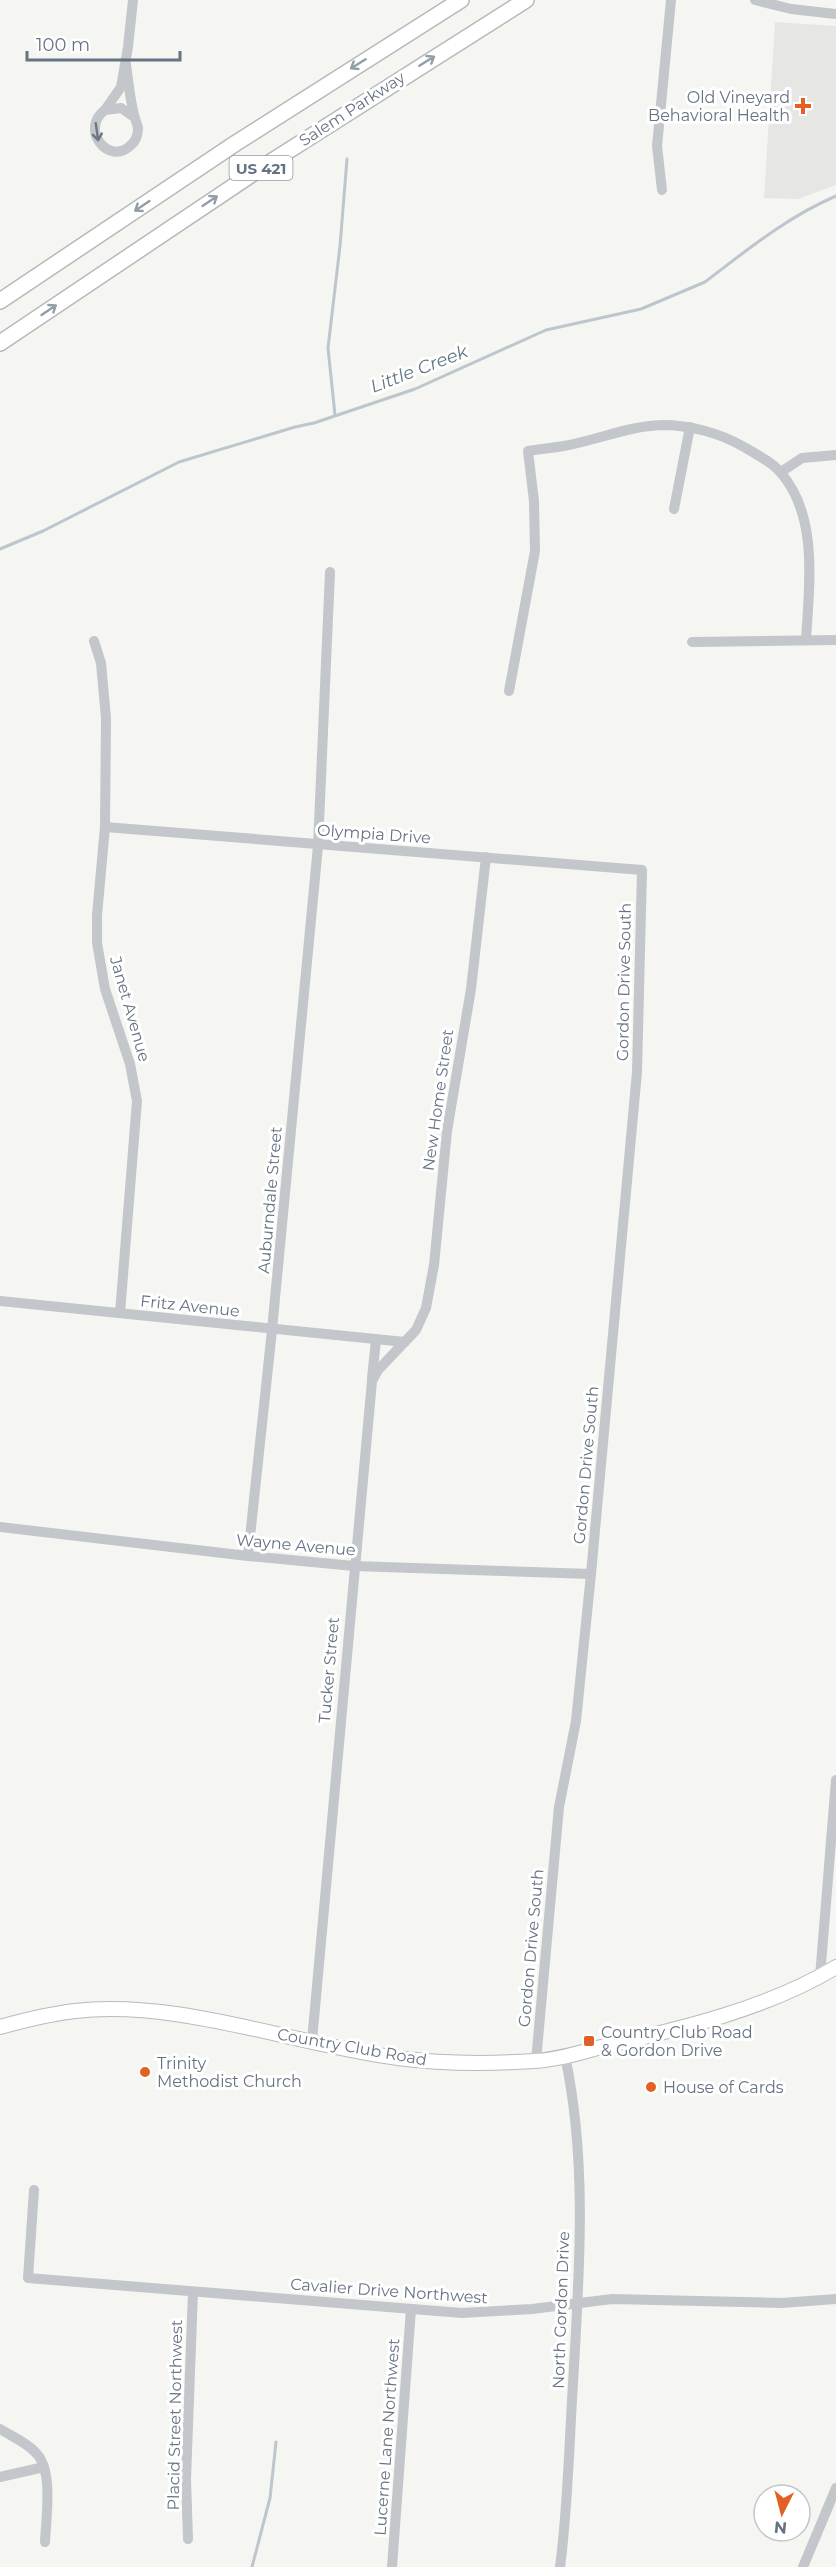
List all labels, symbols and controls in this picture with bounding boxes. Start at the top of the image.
scale bar [27,24,180,62]
text: 100 m [36,34,90,56]
one-way arrow [418,55,435,67]
one-way arrow [350,59,367,71]
street label: Salem Parkway [296,68,409,150]
place label: Old Vineyard Behavioral Health [648,88,790,125]
marker: Old Vineyard Behavioral Health [794,97,812,115]
one-way arrow [91,122,102,141]
road number: US 421 [230,156,292,180]
one-way arrow [202,195,218,207]
one-way arrow [134,199,151,212]
one-way arrow [40,304,56,316]
water label: Little Creek [367,340,472,398]
street label: Olympia Drive [316,821,432,847]
street label: Gordon Drive South [613,903,635,1061]
street label: Janet Avenue [106,953,154,1064]
street label: New Home Street [419,1027,457,1172]
street label: Auburndale Street [254,1125,286,1274]
street label: Fritz Avenue [139,1291,241,1321]
street label: Gordon Drive South [570,1385,602,1545]
street label: Wayne Avenue [236,1530,356,1560]
street label: Tucker Street [315,1616,343,1724]
street label: Gordon Drive South [515,1868,547,2028]
place label: Country Club Road & Gordon Drive [601,2023,753,2060]
street label: Country Club Road [276,2024,428,2070]
marker: Country Club Road & Gordon Drive [582,2034,596,2048]
place label: Trinity Methodist Church [157,2054,302,2091]
marker: Trinity Methodist Church [138,2065,152,2079]
place label: House of Cards [663,2078,784,2097]
marker: House of Cards [644,2080,658,2094]
street label: North Gordon Drive [549,2231,573,2389]
street label: Cavalier Drive Northwest [290,2275,489,2307]
street label: Placid Street Northwest [164,2319,186,2510]
street label: Lucerne Lane Northwest [371,2337,403,2536]
north arrow [752,2483,812,2543]
text: N [773,2517,788,2538]

